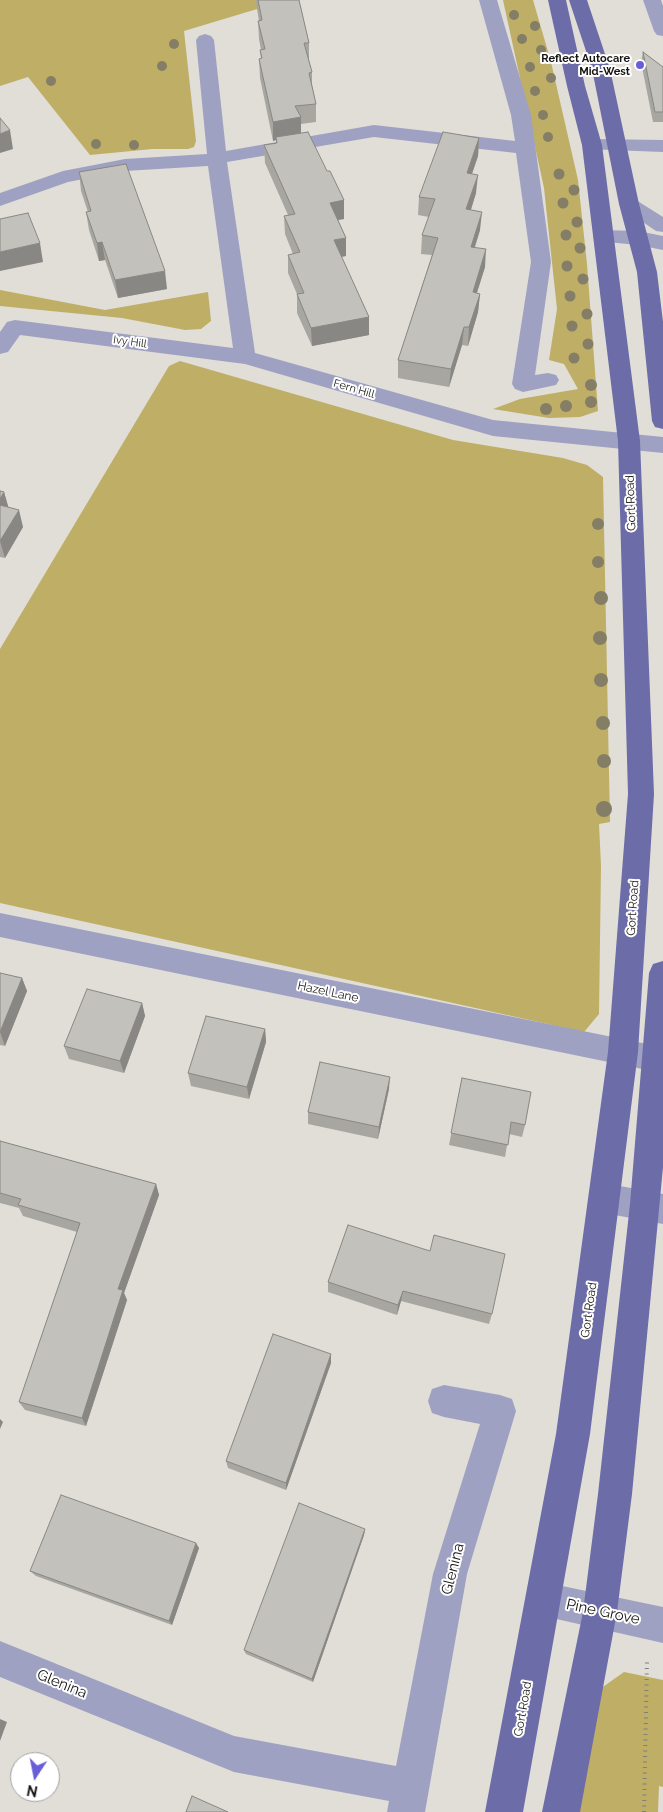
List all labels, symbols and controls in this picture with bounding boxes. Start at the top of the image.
place label: Reflect Autocare Mid-West [541,52,630,78]
marker: Reflect Autocare Mid-West [634,59,646,71]
street label: Ivy Hill [112,333,148,351]
street label: Fern Hill [332,377,376,401]
street label: Gort Road [623,475,639,531]
street label: Gort Road [624,880,642,936]
street label: Hazel Lane [296,979,360,1005]
street label: Gort Road [578,1281,600,1339]
street label: Glenina [438,1541,468,1597]
street label: Pine Grove [564,1595,642,1629]
street label: Glenina [34,1666,90,1702]
street label: Gort Road [511,1680,535,1738]
north arrow [10,1752,60,1802]
text: N [26,1782,39,1800]

